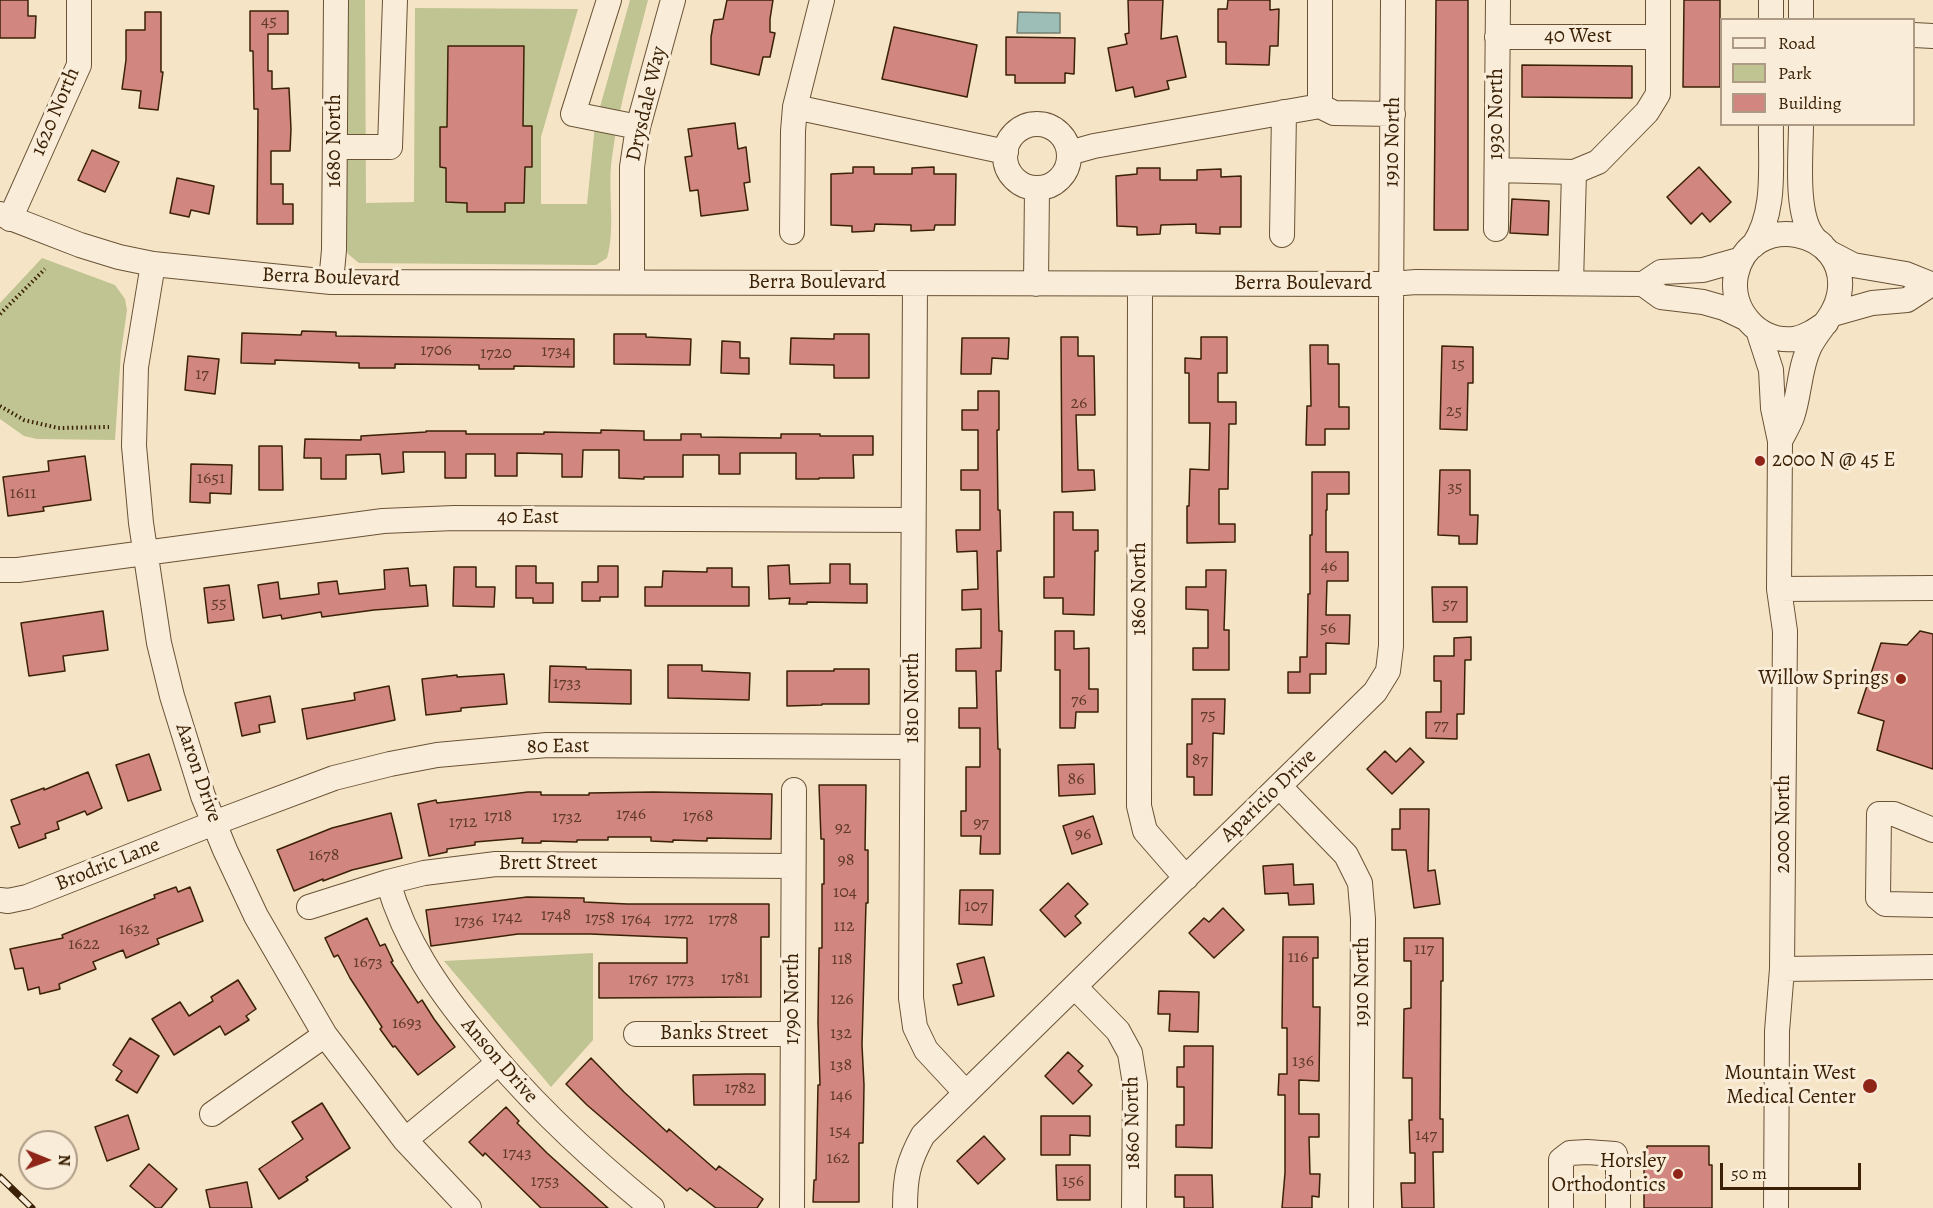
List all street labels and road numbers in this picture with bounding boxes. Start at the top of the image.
street label: 40 West [1544,24,1612,50]
street label: Drysdale Way [622,44,672,164]
street label: 1620 North [26,64,86,160]
street label: 1930 North [1484,68,1510,160]
street label: 1680 North [322,94,348,188]
street label: 1910 North [1380,96,1406,188]
street label: Berra Boulevard [262,263,400,293]
street label: Berra Boulevard [748,270,886,296]
street label: Berra Boulevard [1234,271,1372,297]
street label: 40 East [497,505,559,531]
street label: 1860 North [1127,542,1153,636]
street label: 1810 North [900,652,926,744]
street label: Aaron Drive [169,720,227,826]
street label: 80 East [526,734,590,760]
street label: Aparicio Drive [1216,744,1322,848]
street label: 2000 North [1771,774,1797,874]
street label: Brodric Lane [52,833,164,897]
street label: Brett Street [498,851,598,877]
street label: 1910 North [1350,937,1376,1027]
street label: 1790 North [780,953,806,1045]
street label: Anson Drive [455,1013,543,1109]
street label: Banks Street [660,1021,768,1047]
street label: 1860 North [1120,1076,1146,1170]

